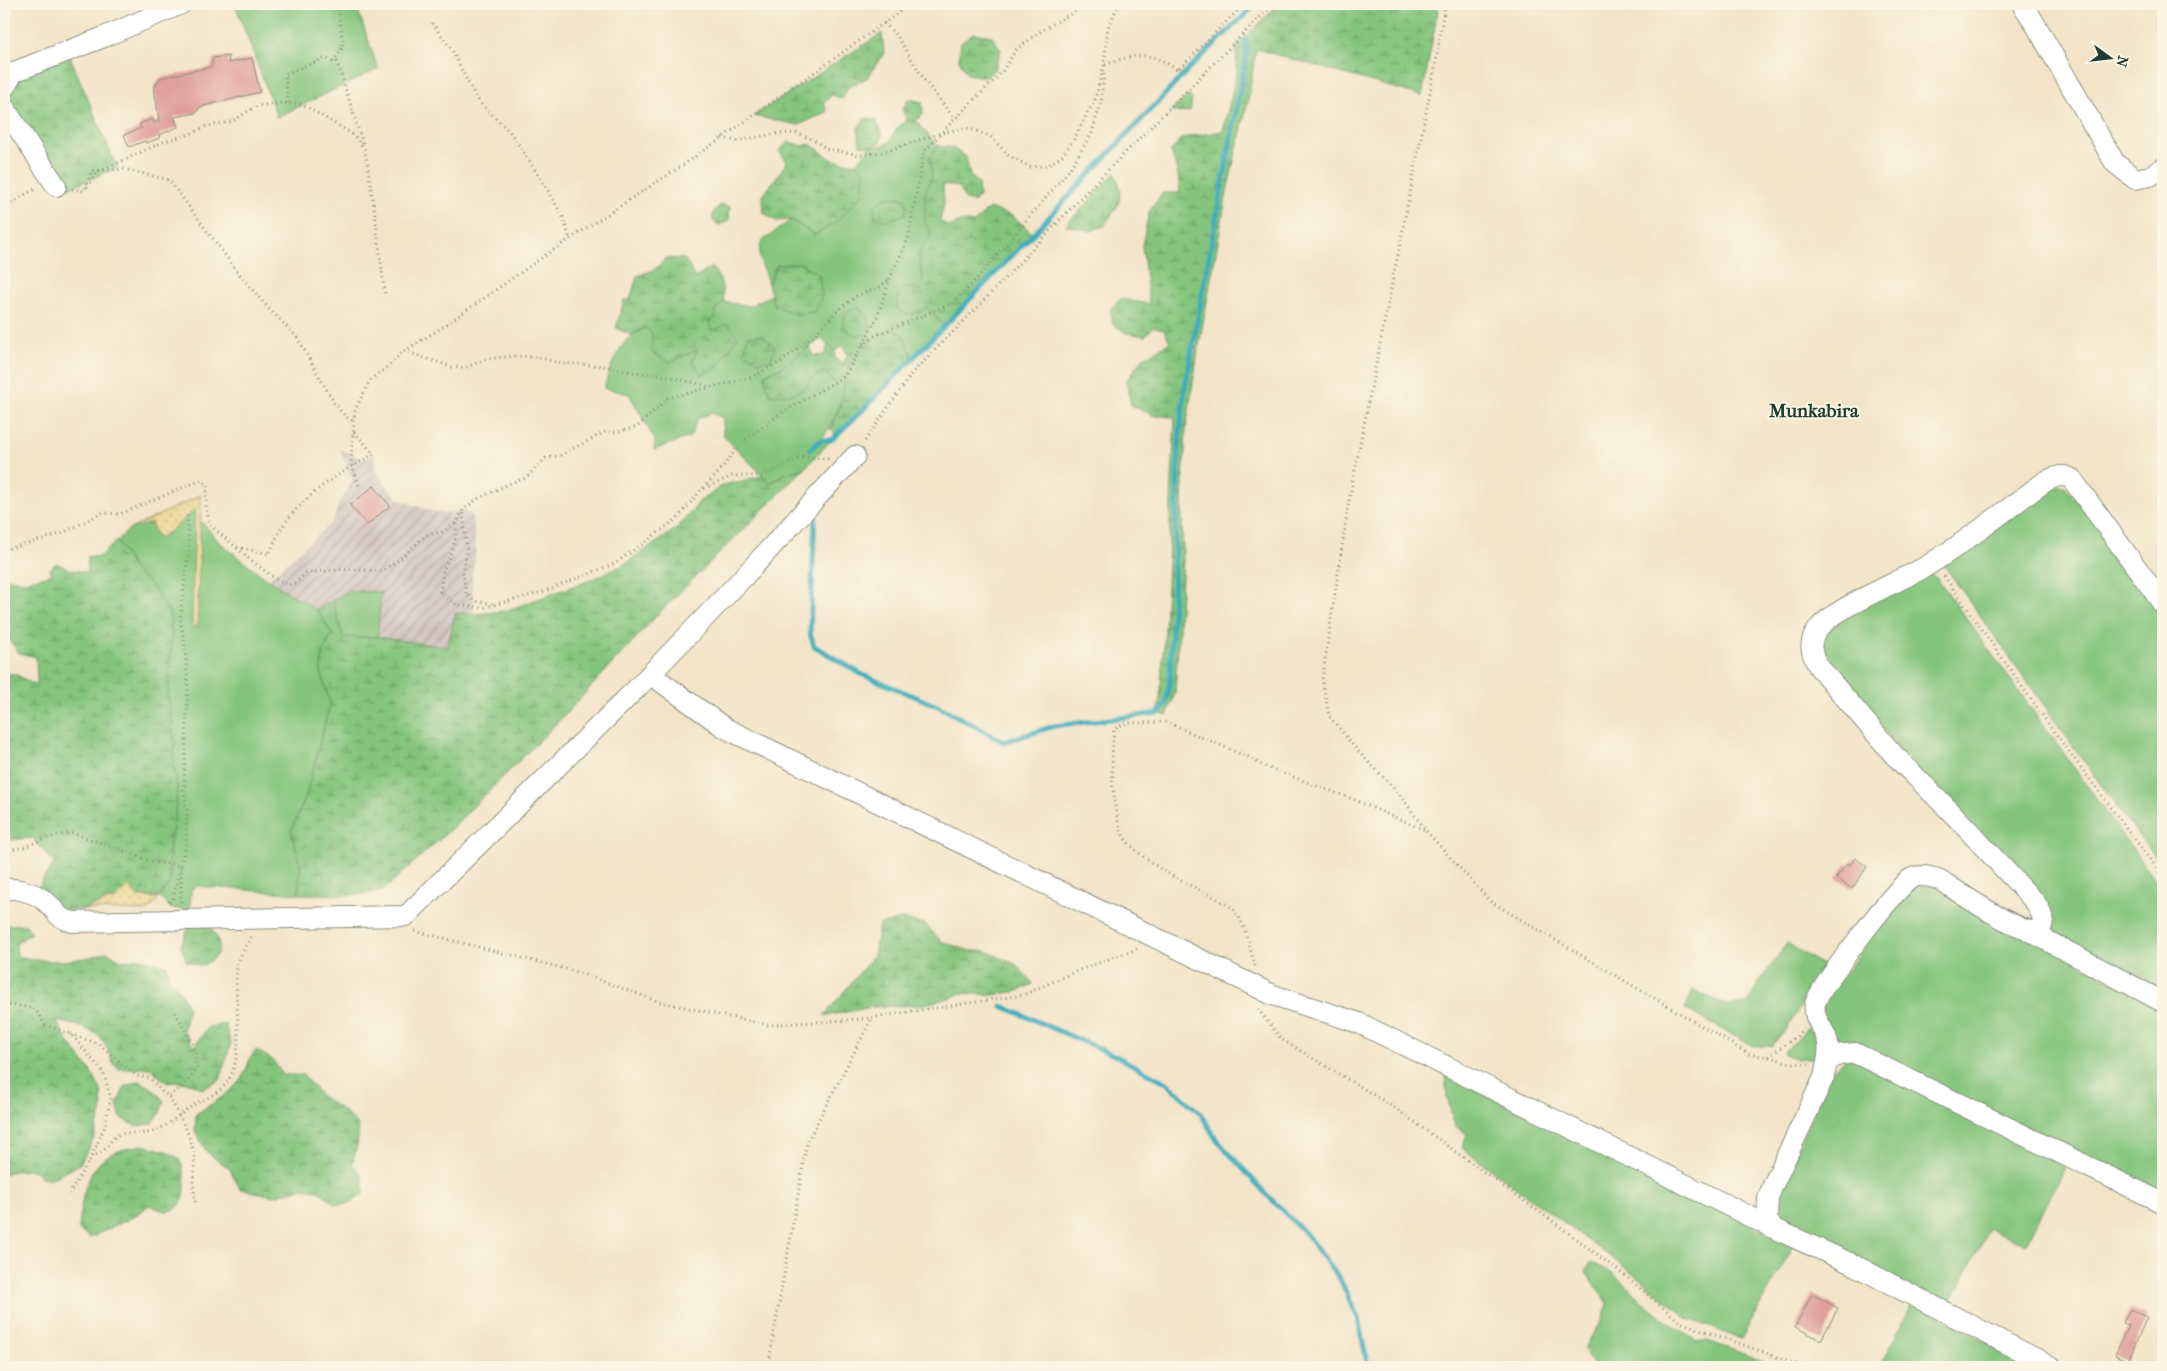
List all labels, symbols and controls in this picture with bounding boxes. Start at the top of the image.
north arrow [2084,32,2134,82]
text: N [2112,54,2132,69]
district label: Munkabira [1768,400,1860,422]

